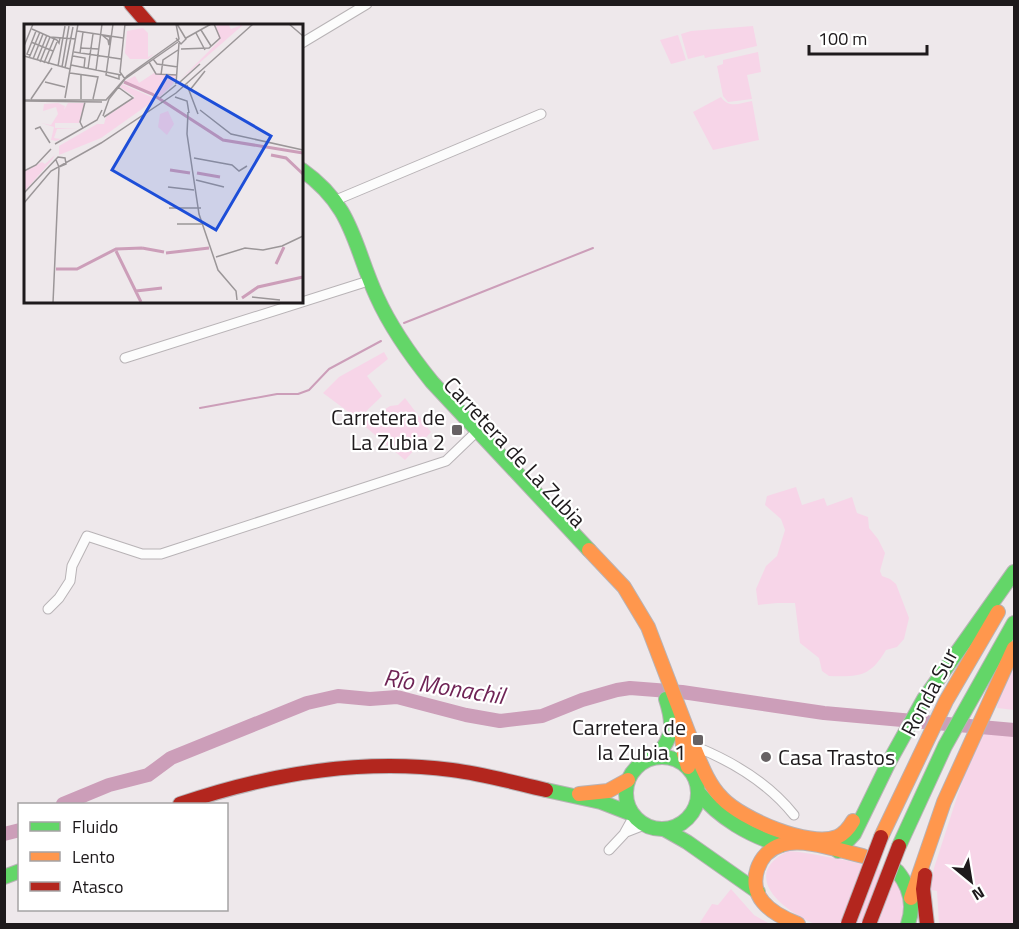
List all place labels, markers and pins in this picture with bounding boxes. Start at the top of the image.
place label: Carretera de La Zubia 2 [331,400,445,459]
marker: Carretera de La Zubia 2 [450,423,464,437]
place label: Carretera de la Zubia 1 [572,710,686,769]
marker: Carretera de la Zubia 1 [691,733,705,747]
place label: Casa Trastos [778,740,895,774]
marker: Casa Trastos [759,750,773,764]

